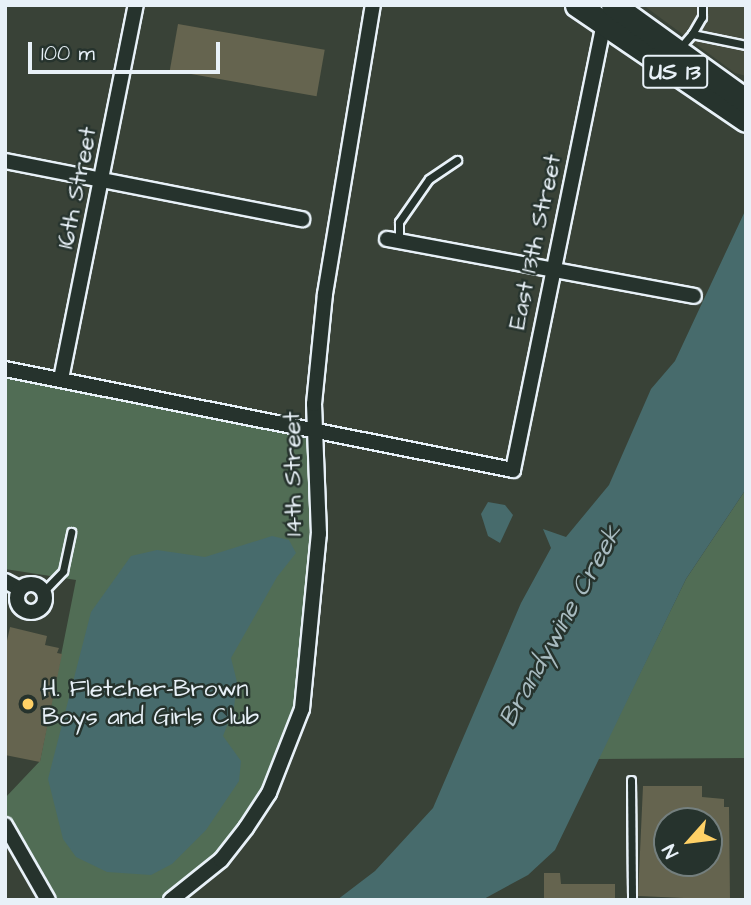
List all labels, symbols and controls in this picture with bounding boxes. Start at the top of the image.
scale bar [32,28,224,72]
text: 100 m [41,39,95,68]
road number: US 13 [642,53,708,92]
street label: 16th Street [52,125,104,251]
street label: East 13th Street [503,152,569,332]
street label: 14th Street [279,411,309,537]
water label: Brandywine Creek [493,520,629,732]
place label: H. Fletcher-Brown Boys and Girls Club [42,676,259,732]
marker: H. Fletcher-Brown Boys and Girls Club [20,696,36,712]
north arrow [653,807,723,877]
text: N [656,840,686,863]

